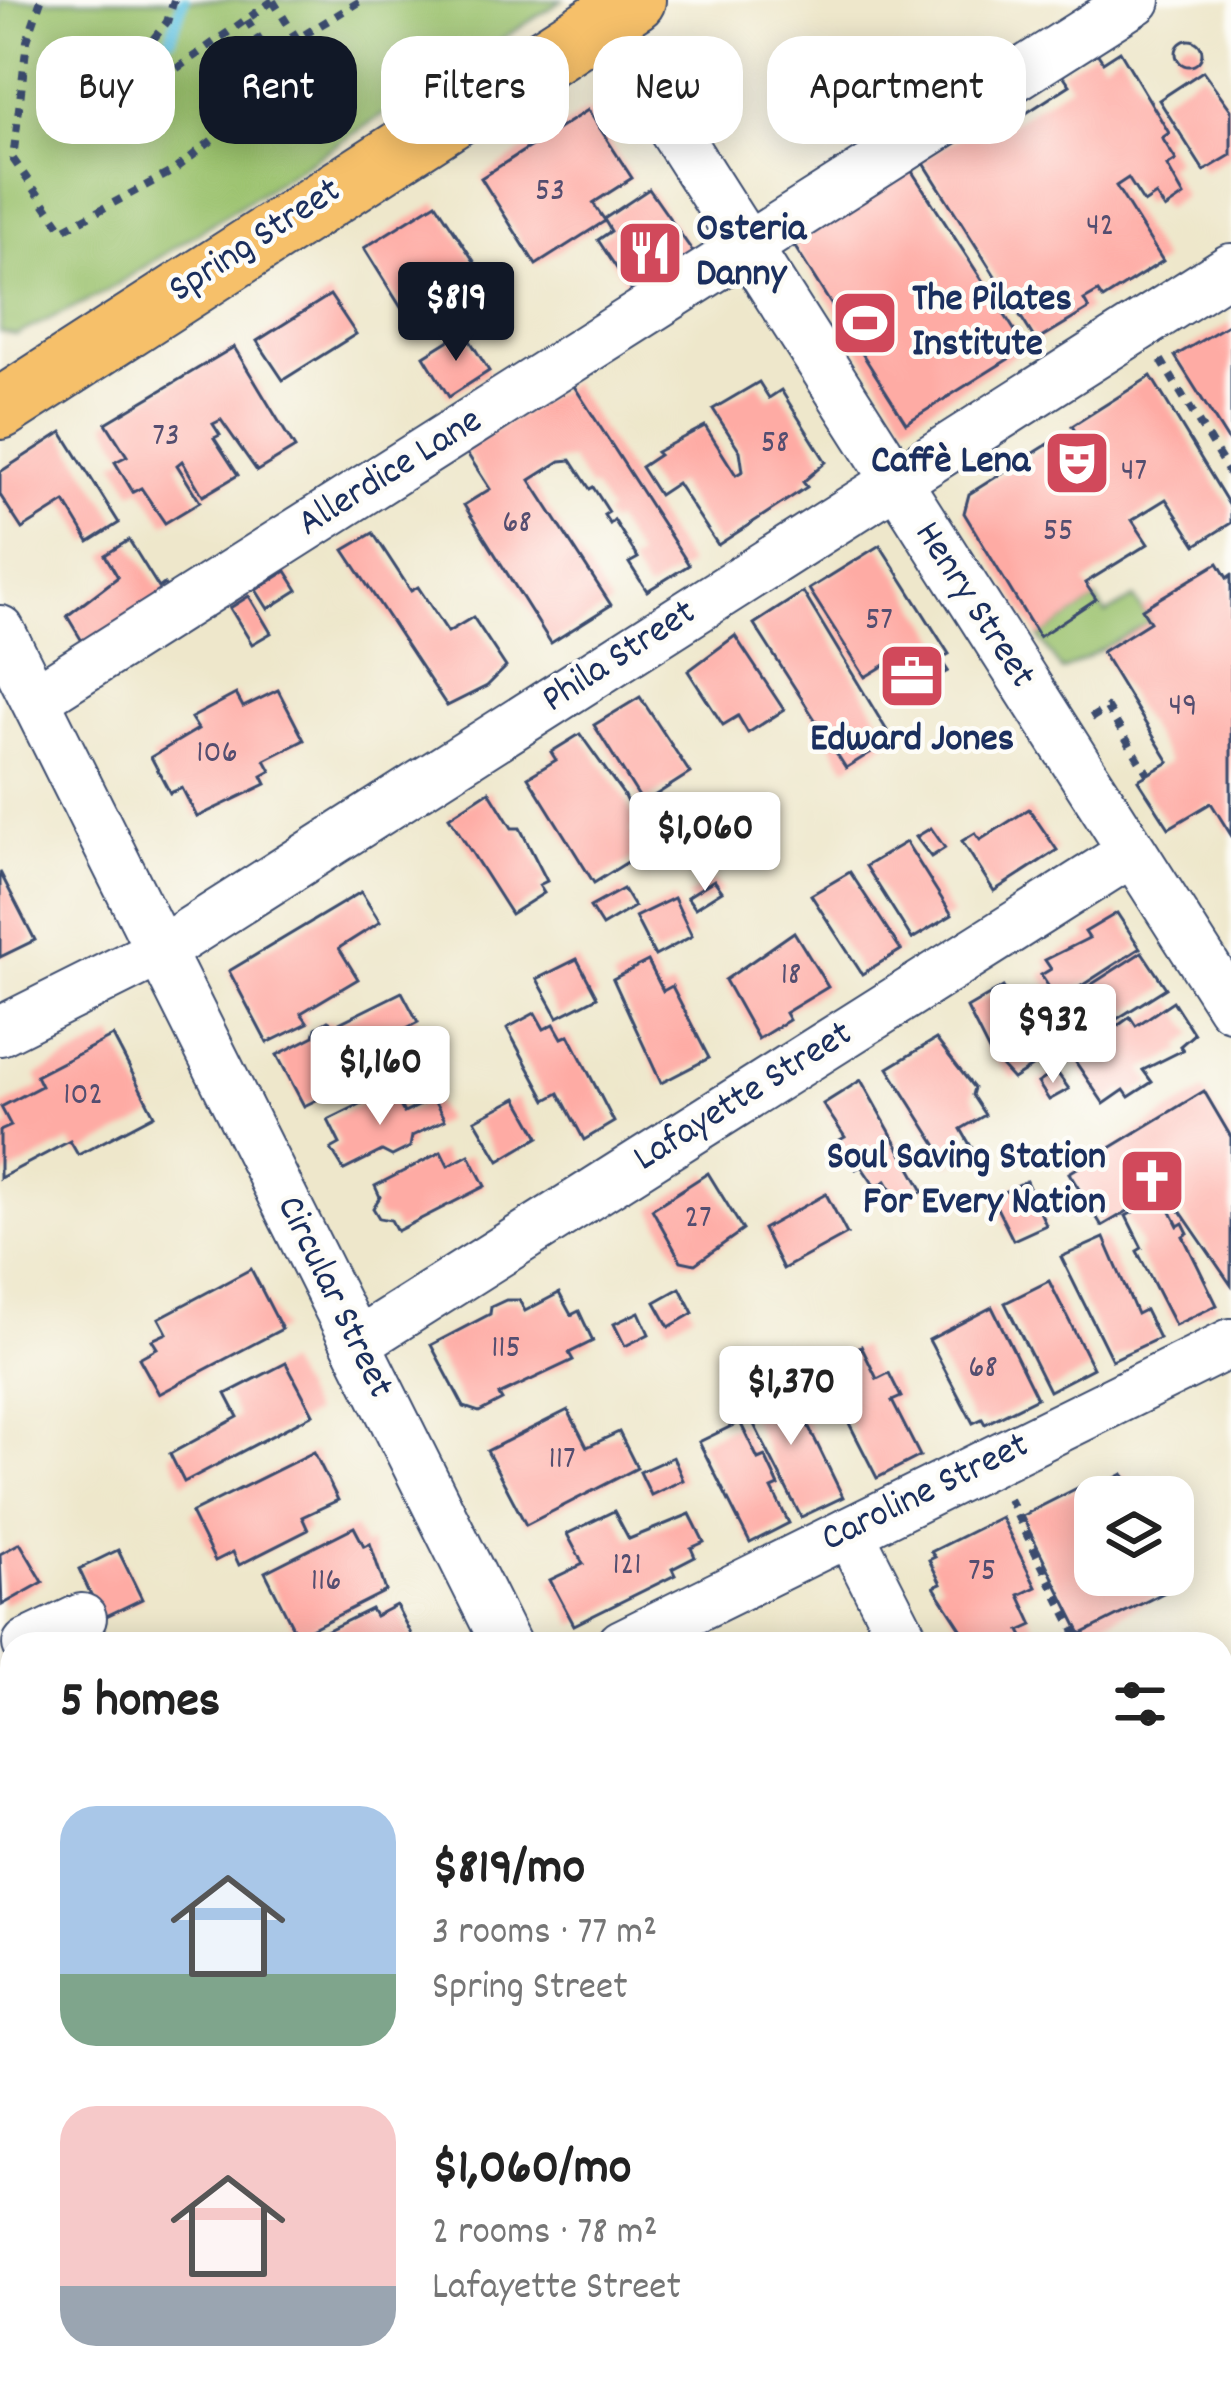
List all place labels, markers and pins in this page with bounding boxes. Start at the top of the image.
place label: Osteria Danny [696,204,808,304]
restaurant icon: Osteria Danny [615,218,685,288]
pin: $819 [385,262,527,364]
place label: The Pilates Institute [912,274,1072,374]
sports icon: The Pilates Institute [830,288,900,358]
theatre icon: Caffè Lena [1042,428,1112,498]
place label: Caffè Lena [871,436,1032,491]
office icon: Edward Jones [877,641,947,711]
place label: Edward Jones [810,714,1014,769]
pin: $1,060 [607,792,803,894]
pin: $932 [982,984,1124,1086]
pin: $1,160 [282,1026,478,1128]
place label: Soul Saving Station For Every Nation [827,1132,1106,1232]
church icon: Soul Saving Station For Every Nation [1117,1146,1187,1216]
pin: $1,370 [693,1346,889,1448]

